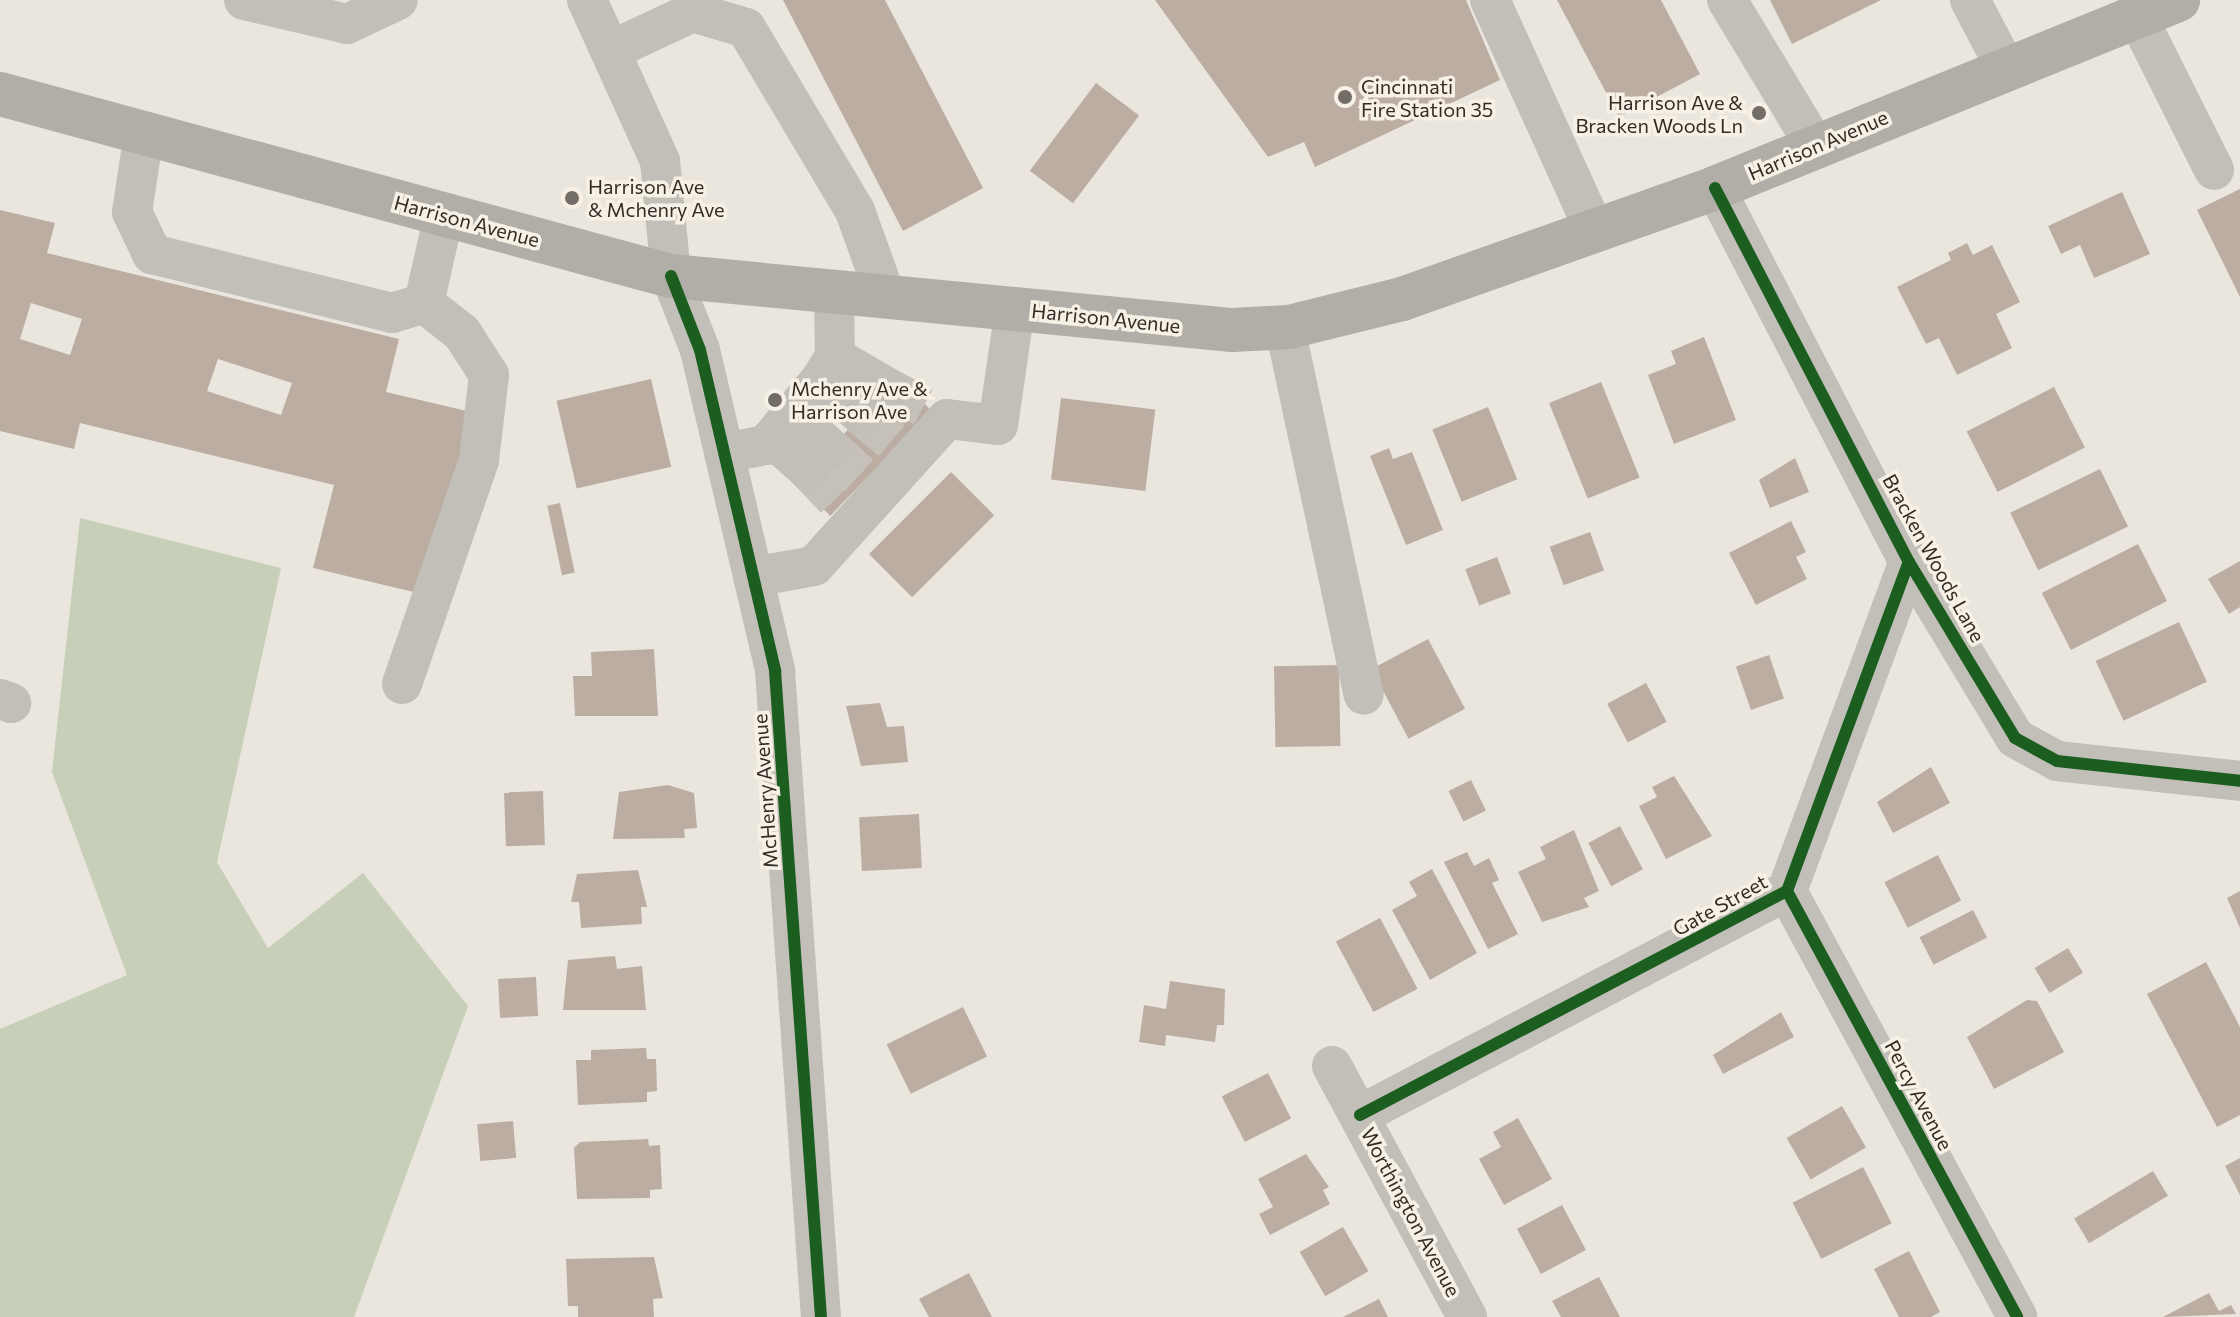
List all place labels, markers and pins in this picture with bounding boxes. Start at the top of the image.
place label: Cincinnati Fire Station 35 [1361,74,1493,121]
marker: Cincinnati Fire Station 35 [1336,88,1354,106]
place label: Harrison Ave & Bracken Woods Ln [1575,90,1743,137]
marker: Harrison Ave & Bracken Woods Ln [1750,104,1768,122]
place label: Harrison Ave & Mchenry Ave [588,174,725,221]
marker: Harrison Ave & Mchenry Ave [563,189,581,207]
place label: Mchenry Ave & Harrison Ave [791,376,928,423]
marker: Mchenry Ave & Harrison Ave [766,391,784,409]

